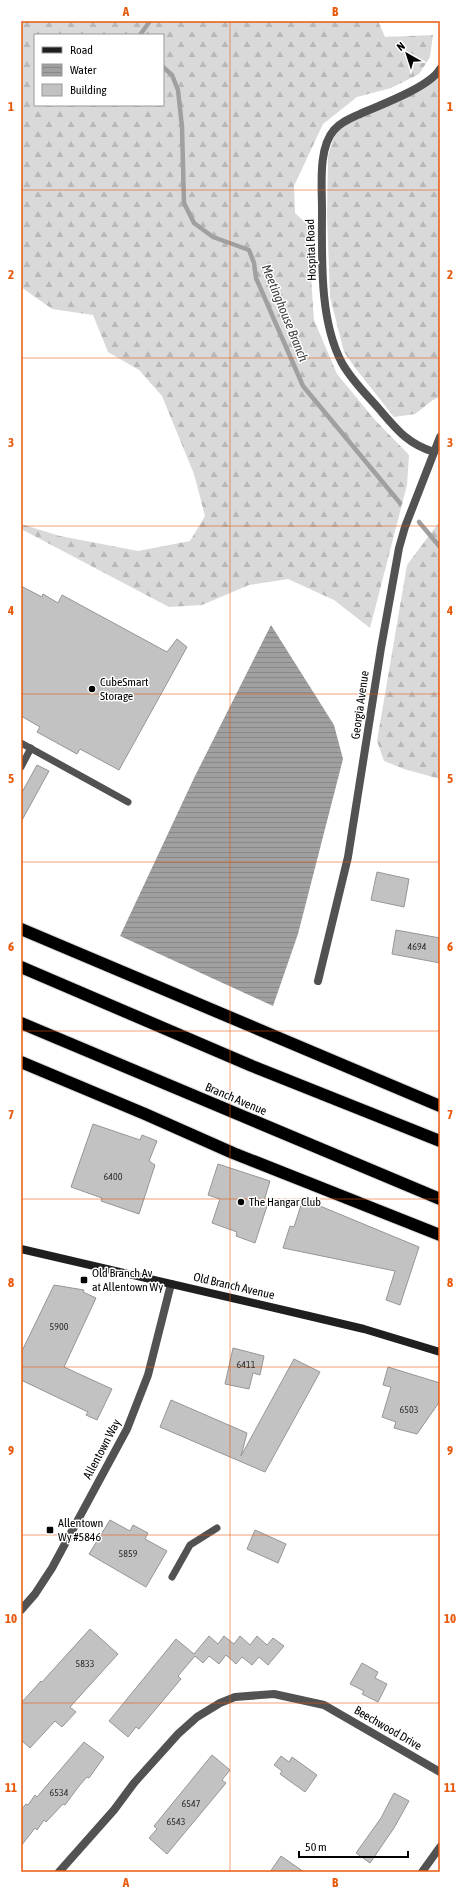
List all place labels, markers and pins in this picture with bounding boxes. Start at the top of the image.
place label: CubeSmart Storage [100,675,149,703]
marker: CubeSmart Storage [87,684,97,694]
place label: The Hangar Club [249,1195,321,1209]
marker: The Hangar Club [236,1197,246,1207]
place label: Old Branch Av at Allentown Wy [92,1266,163,1294]
marker: Old Branch Av at Allentown Wy [79,1275,89,1285]
place label: Allentown Wy #5846 [58,1516,103,1544]
marker: Allentown Wy #5846 [45,1525,55,1535]

